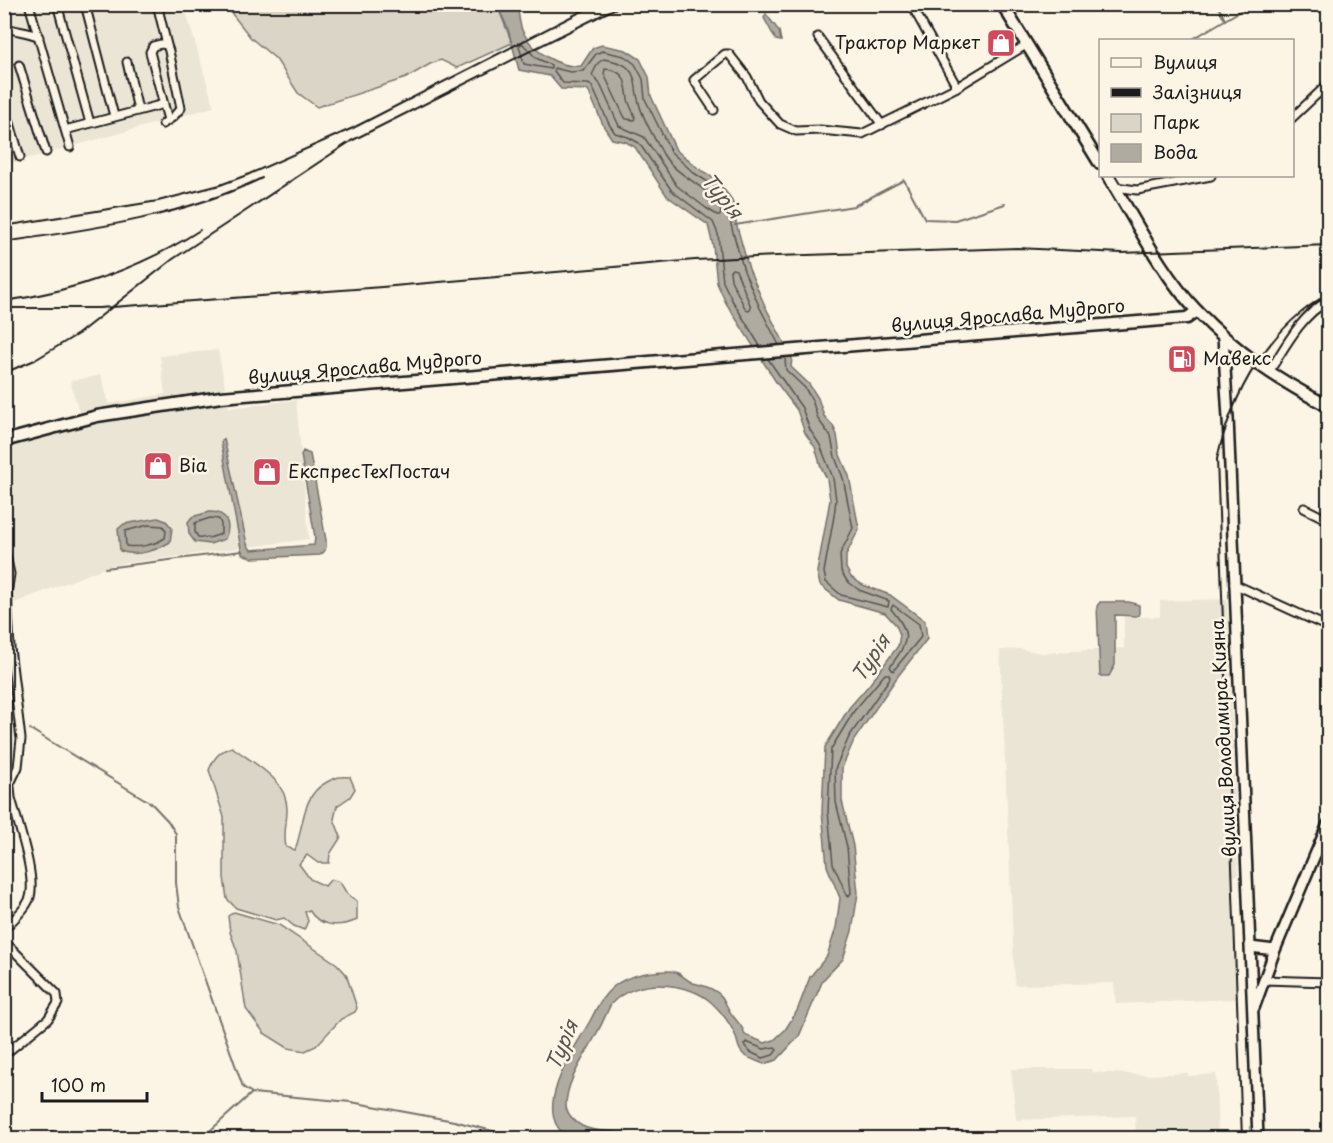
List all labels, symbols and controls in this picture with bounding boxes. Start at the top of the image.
shop icon: Трактор Маркет [985,27,1017,59]
place label: Трактор Маркет [835,28,980,55]
legend [1099,39,1294,177]
text: Вулиця [1153,48,1218,75]
text: Залізниця [1152,78,1242,105]
text: Парк [1153,108,1200,135]
text: Вода [1153,138,1198,165]
water label: Турія [695,166,751,226]
street label: вулиця Ярослава Мудрого [890,291,1126,338]
street label: вулиця Ярослава Мудрого [247,343,483,390]
fuel station icon: Мавекс [1166,343,1198,375]
place label: Мавекс [1203,344,1271,371]
shop icon: Віа [142,450,174,482]
place label: Віа [179,451,208,478]
shop icon: ЕкспресТехПостач [251,456,283,488]
place label: ЕкспресТехПостач [288,457,450,484]
street label: вулиця Володимира Кияна [1203,617,1242,858]
water label: Турія [843,627,898,687]
water label: Турія [537,1014,585,1074]
scale bar [42,1065,147,1103]
text: 100 m [51,1071,106,1098]

